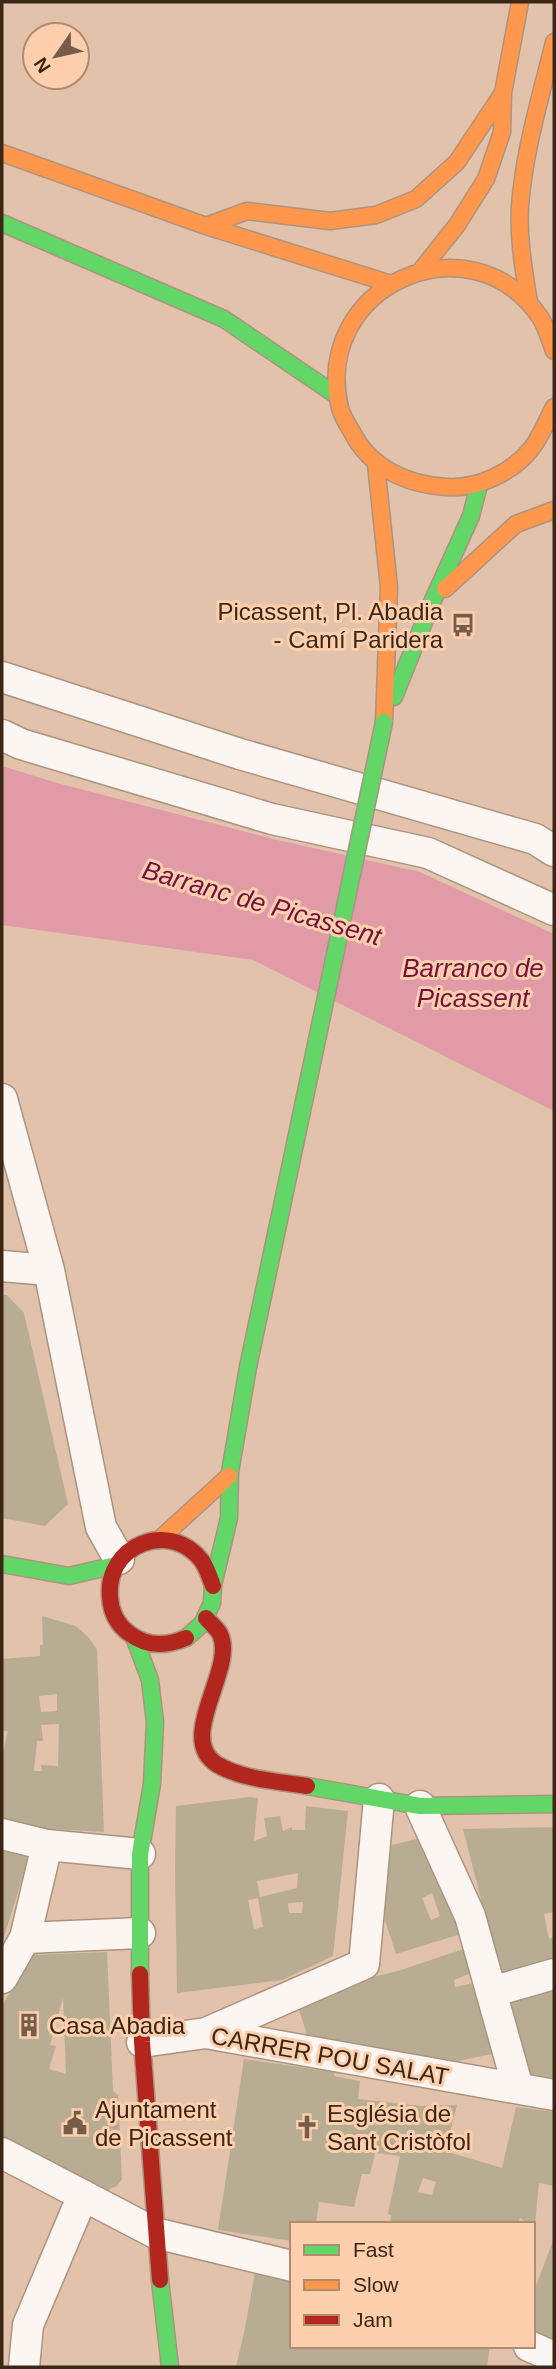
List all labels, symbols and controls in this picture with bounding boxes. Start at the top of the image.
north arrow [21,21,91,91]
text: N [30,54,55,77]
place label: Picassent, Pl. Abadia - Camí Paridera [218,598,444,653]
bus stop icon: Picassent, Pl. Abadia - Camí Paridera [449,611,477,639]
water label: Barranc de Picassent [139,855,387,952]
water label: Barranco de Picassent [402,953,544,1013]
building icon: Casa Abadia [15,2011,43,2039]
place label: Casa Abadia [49,2012,186,2039]
street label: CARRER POU SALAT [209,2022,451,2090]
place label: Ajuntament de Picassent [95,2096,233,2151]
place label: Església de Sant Cristòfol [327,2100,471,2155]
public building icon: Ajuntament de Picassent [61,2109,89,2137]
church icon: Església de Sant Cristòfol [293,2113,321,2141]
legend [290,2222,535,2348]
text: Fast [353,2238,394,2261]
text: Slow [353,2273,399,2296]
text: Jam [353,2308,393,2331]

